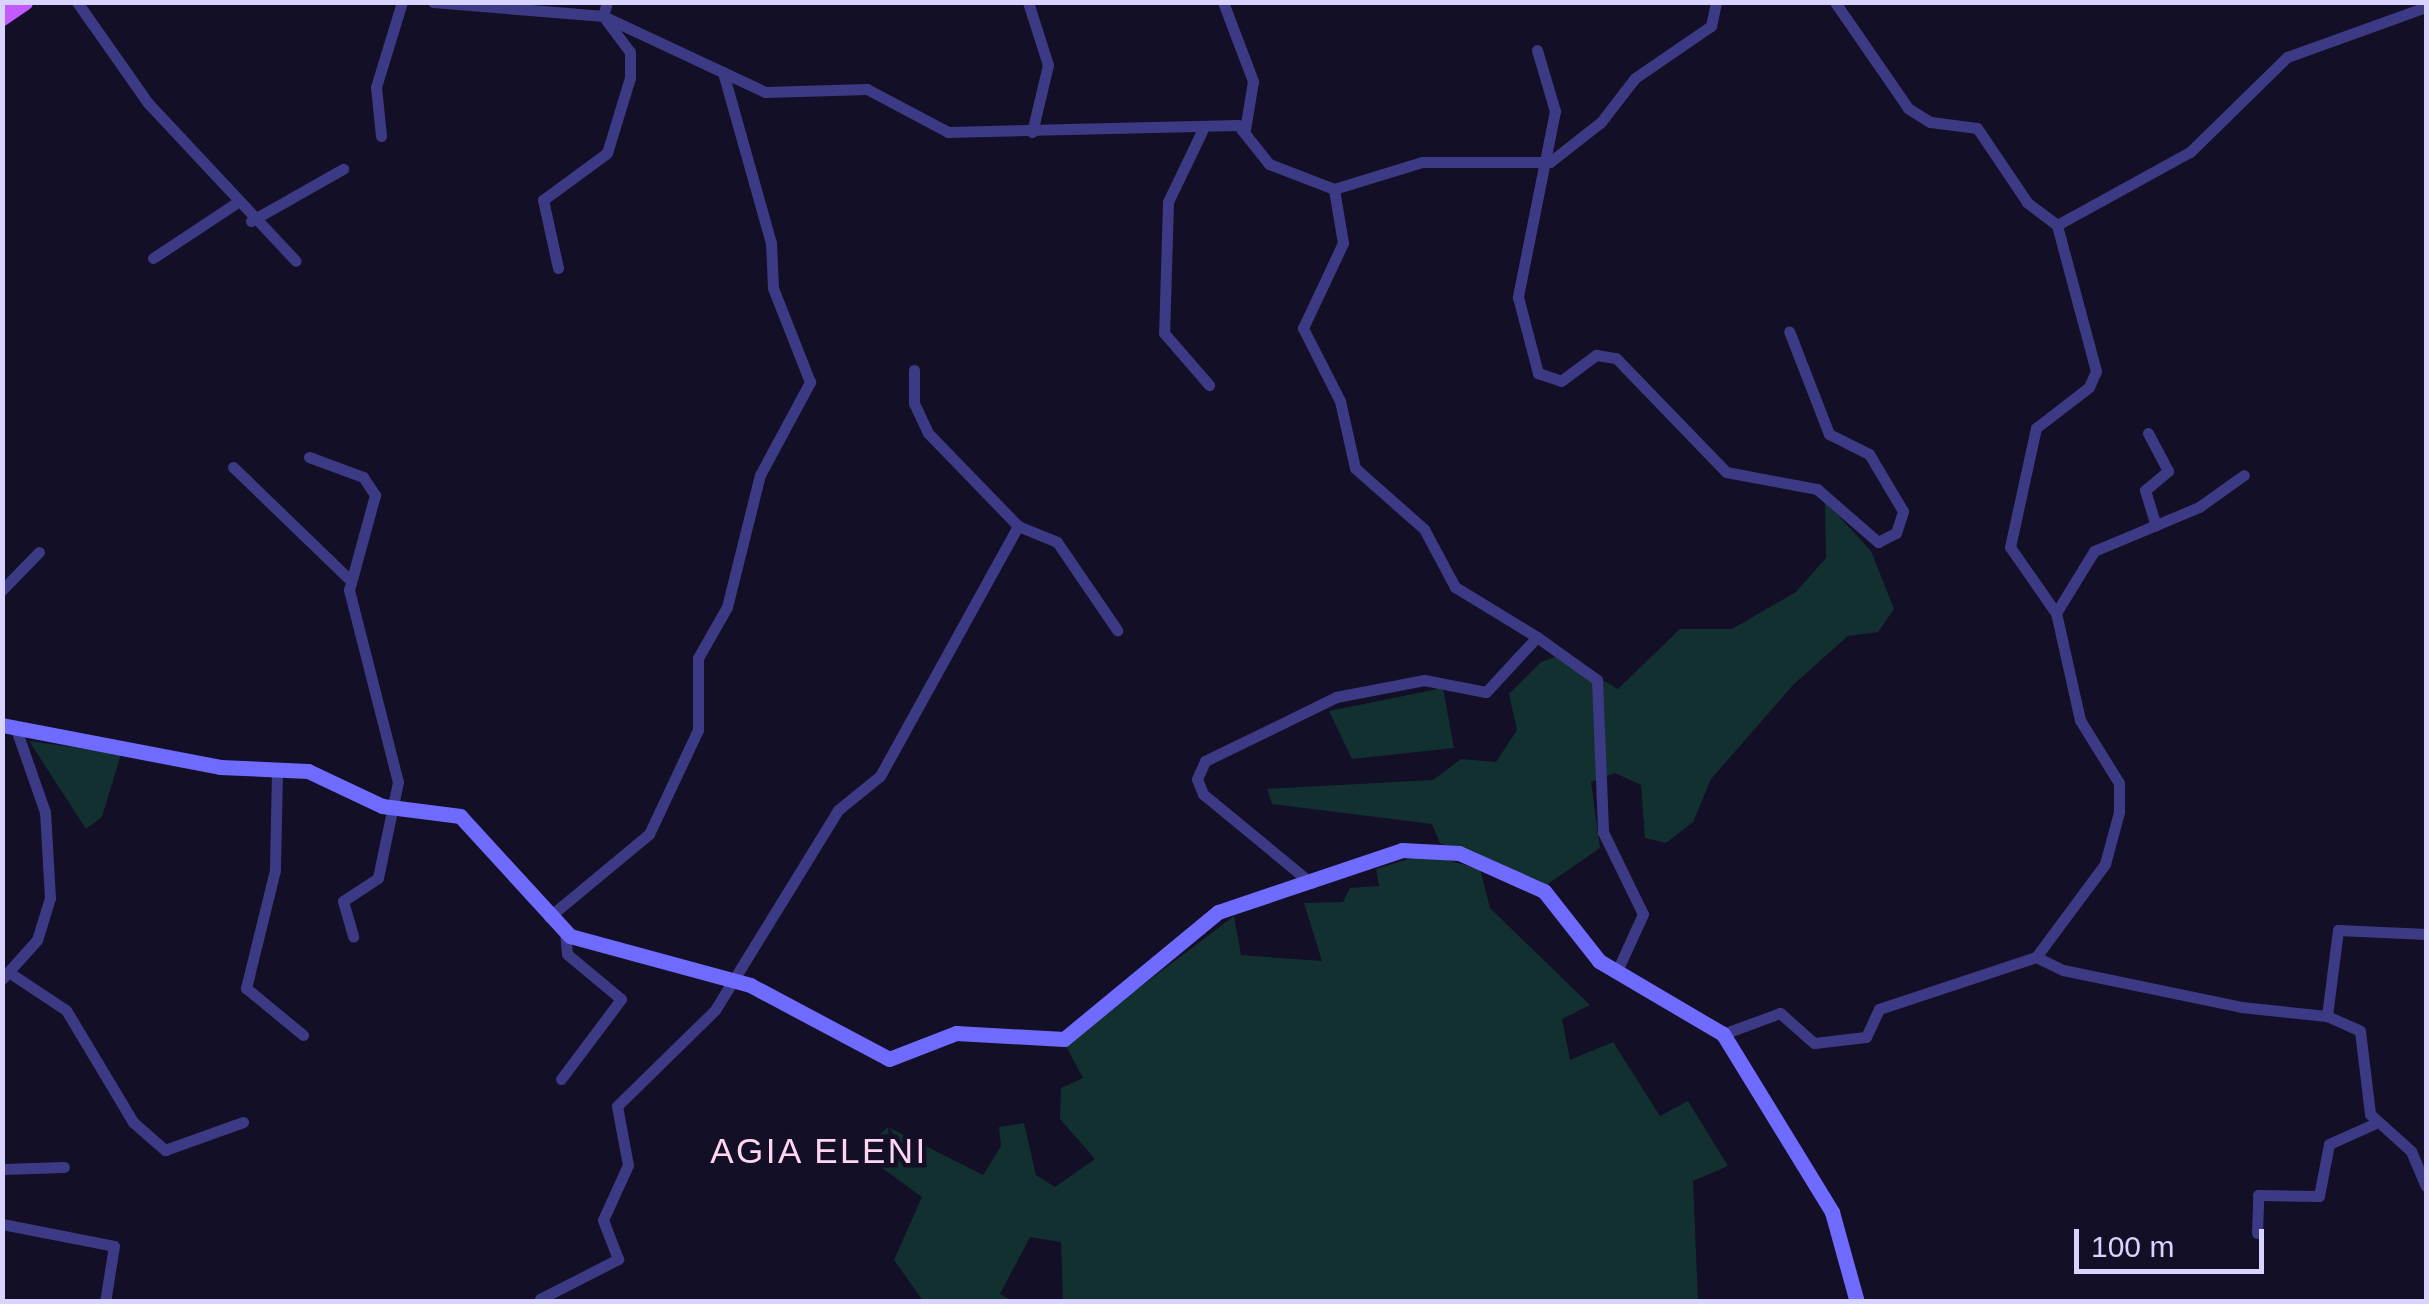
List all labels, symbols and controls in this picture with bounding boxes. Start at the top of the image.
district label: AGIA ELENI [709,1130,929,1172]
scale bar [2079,1209,2269,1271]
text: 100 m [2091,1230,2174,1263]

